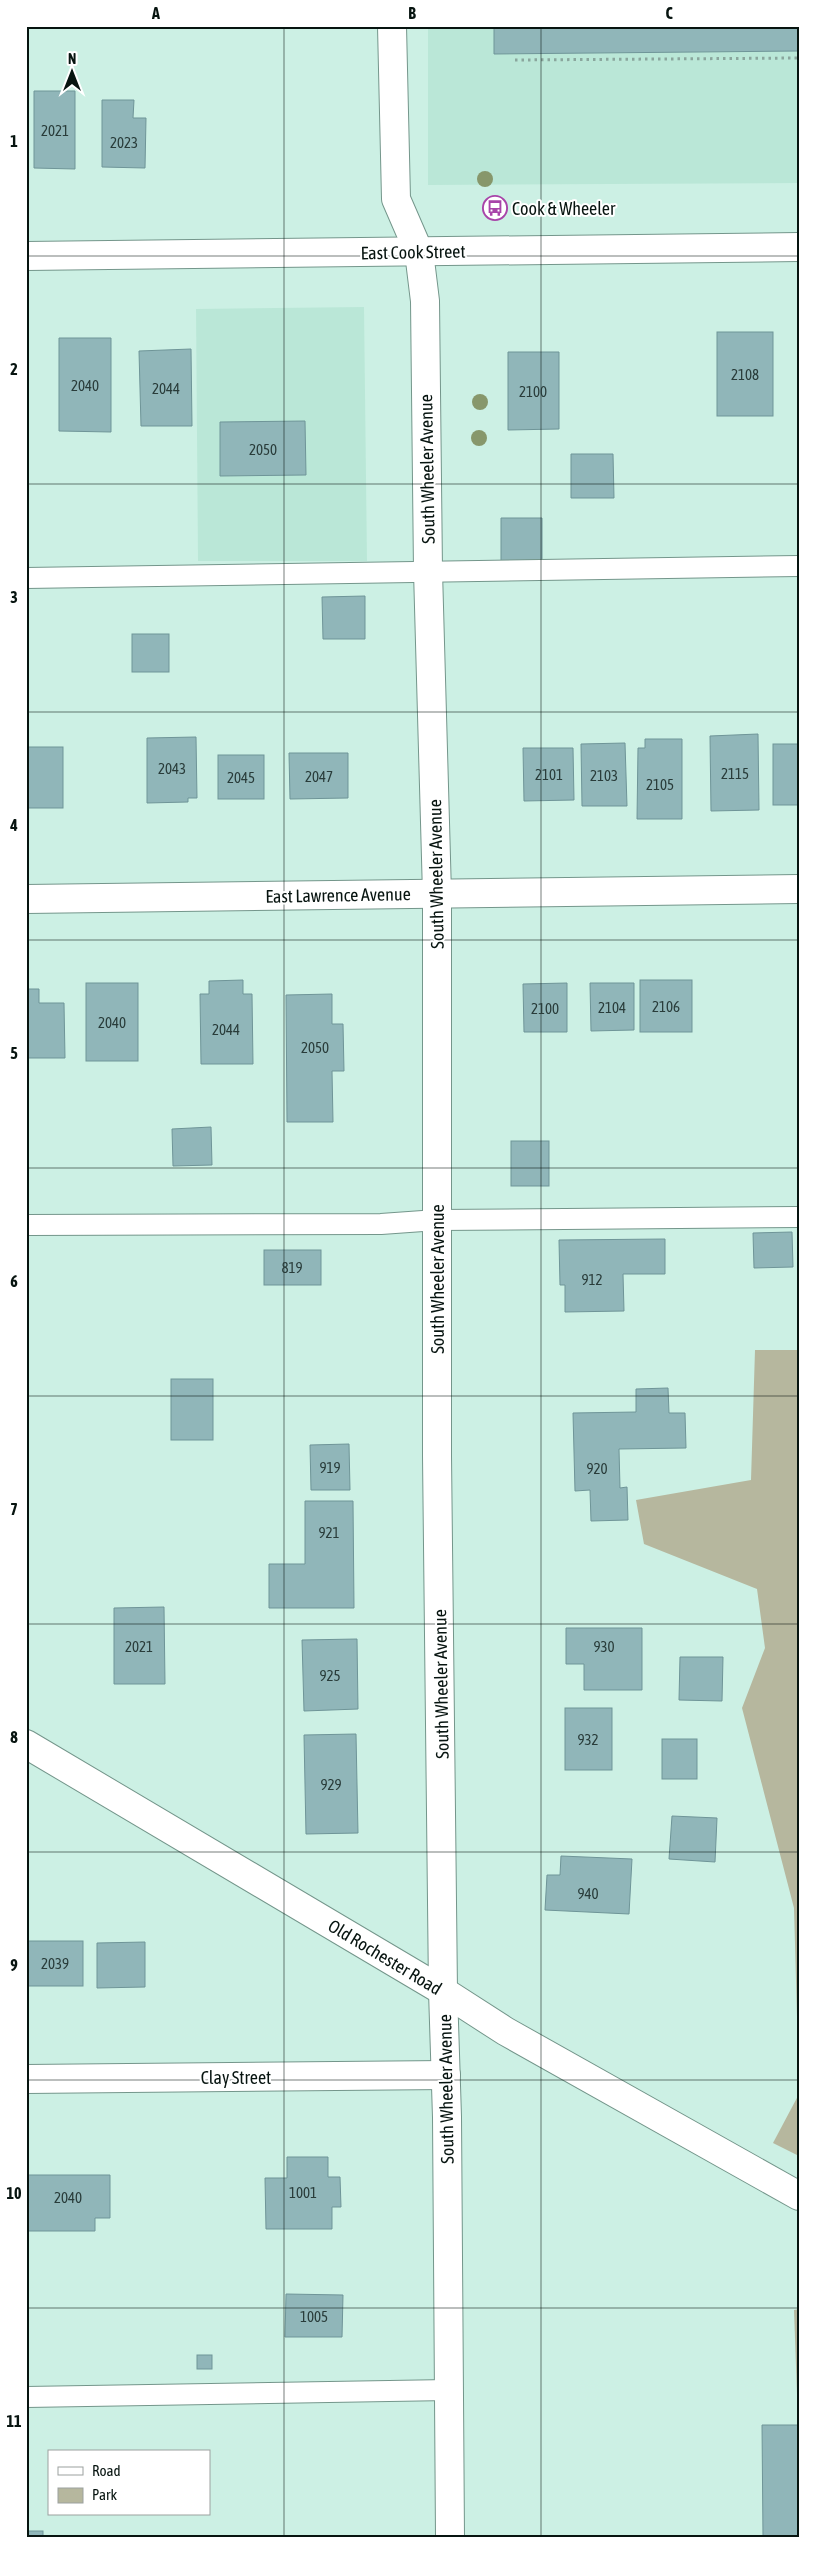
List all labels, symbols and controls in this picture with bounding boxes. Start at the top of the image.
text: A [151,4,160,22]
text: B [408,4,416,22]
text: C [665,4,673,22]
north arrow [48,48,98,98]
text: N [68,51,76,67]
house number: 2021 [41,122,69,139]
text: 1 [10,132,18,150]
house number: 2023 [110,134,138,151]
bus stop icon: Cook & Wheeler [482,195,508,221]
place label: Cook & Wheeler [512,198,616,219]
street label: East Cook Street [360,241,466,263]
text: 2 [10,360,18,378]
house number: 2108 [731,366,759,383]
house number: 2040 [71,377,99,394]
house number: 2044 [152,380,180,397]
house number: 2100 [519,383,547,400]
street label: South Wheeler Avenue [415,394,439,544]
house number: 2050 [249,441,277,458]
text: 3 [10,588,18,606]
house number: 2043 [158,760,186,777]
house number: 2115 [721,765,749,782]
house number: 2101 [535,766,563,783]
house number: 2103 [590,767,618,784]
house number: 2047 [305,768,333,785]
house number: 2045 [227,769,255,786]
house number: 2105 [646,776,674,793]
street label: South Wheeler Avenue [424,799,448,949]
text: 4 [9,816,18,834]
street label: East Lawrence Avenue [265,883,411,907]
house number: 2106 [652,998,680,1015]
house number: 2104 [598,999,626,1016]
house number: 2100 [531,1000,559,1017]
house number: 2040 [98,1014,126,1031]
house number: 2044 [212,1021,240,1038]
house number: 2050 [301,1039,329,1056]
text: 5 [10,1044,18,1062]
street label: South Wheeler Avenue [427,1204,448,1354]
house number: 819 [281,1259,303,1276]
house number: 912 [581,1271,603,1288]
text: 6 [10,1272,18,1290]
house number: 919 [319,1459,341,1476]
house number: 920 [586,1460,608,1477]
text: 7 [10,1500,18,1518]
house number: 921 [318,1524,340,1541]
street label: South Wheeler Avenue [429,1609,453,1759]
house number: 2021 [125,1638,153,1655]
house number: 930 [593,1638,615,1655]
house number: 925 [319,1667,341,1684]
text: 8 [10,1728,18,1746]
house number: 932 [577,1731,599,1748]
house number: 929 [320,1776,342,1793]
house number: 940 [577,1885,599,1902]
street label: Old Rochester Road [324,1915,446,1999]
house number: 2039 [41,1955,69,1972]
text: 9 [10,1956,18,1974]
street label: South Wheeler Avenue [434,2014,458,2164]
street label: Clay Street [201,2067,271,2088]
text: 10 [6,2184,22,2202]
house number: 1001 [289,2184,317,2201]
house number: 2040 [54,2189,82,2206]
house number: 1005 [300,2308,328,2325]
text: 11 [6,2412,22,2430]
legend [48,2450,210,2516]
text: Road [92,2462,121,2479]
text: Park [92,2486,117,2503]

